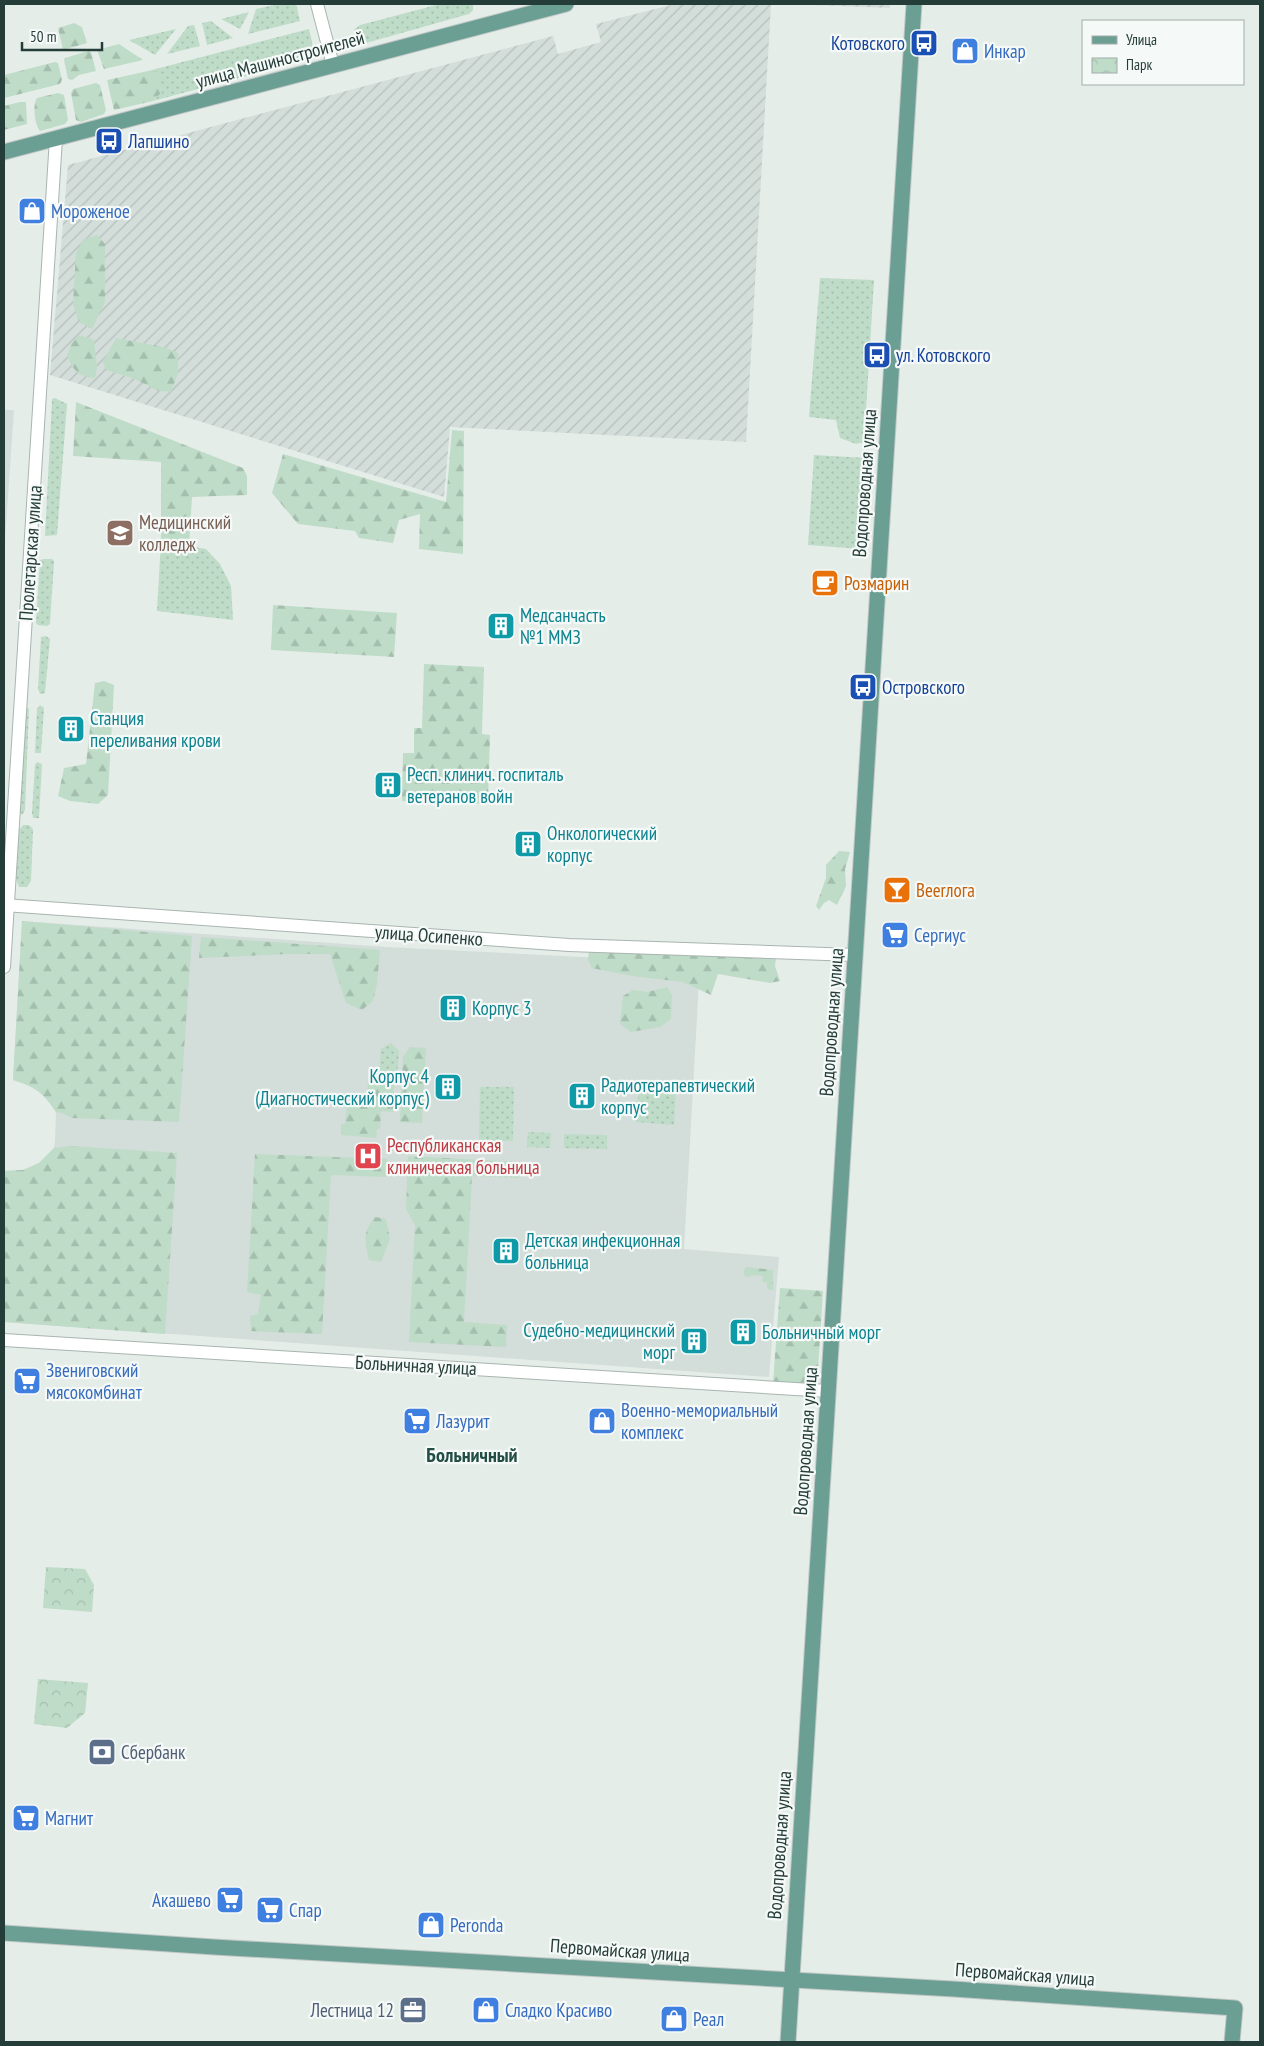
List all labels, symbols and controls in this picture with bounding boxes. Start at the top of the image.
scale bar [22,20,102,52]
legend [1082,20,1244,85]
street label: улица Машиностроителей [193,25,367,93]
text: 50 m [30,27,56,46]
bus stop icon: Котовского [909,28,939,58]
text: Улица [1126,30,1157,49]
place label: Котовского [831,31,905,55]
shop icon: Инкар [950,36,980,66]
place label: Инкар [984,39,1026,63]
text: Парк [1126,55,1152,74]
bus stop icon: Лапшино [94,126,124,156]
place label: Лапшино [127,129,189,153]
shop icon: Мороженое [17,196,47,226]
place label: Мороженое [51,199,130,223]
bus stop icon: ул. Котовского [862,340,892,370]
place label: ул. Котовского [896,343,991,367]
street label: Водопроводная улица [847,408,881,558]
street label: Пролетарская улица [13,484,47,622]
place label: Медицинский колледж [139,510,231,556]
school or university icon: Медицинский колледж [105,518,135,548]
cafe icon: Розмарин [810,568,840,598]
place label: Розмарин [844,571,909,595]
place label: Медсанчасть №1 ММЗ [520,603,606,649]
building icon: Медсанчасть №1 ММЗ [486,611,516,641]
bus stop icon: Островского [848,672,878,702]
place label: Островского [882,675,965,699]
place label: Станция переливания крови [90,706,221,752]
building icon: Станция переливания крови [56,714,86,744]
place label: Респ. клинич. госпиталь ветеранов войн [407,762,563,808]
building icon: Респ. клинич. госпиталь ветеранов войн [373,770,403,800]
place label: Онкологический корпус [547,821,657,867]
building icon: Онкологический корпус [513,829,543,859]
bar icon: Beerлога [882,875,912,905]
place label: Beerлога [916,878,975,902]
street label: улица Осипенко [374,919,484,951]
supermarket icon: Сергиус [880,920,910,950]
place label: Сергиус [914,923,966,947]
street label: Водопроводная улица [814,947,848,1097]
building icon: Корпус 3 [438,993,468,1023]
place label: Корпус 3 [472,996,532,1020]
place label: Корпус 4 (Диагностический корпус) [255,1064,430,1110]
building icon: Корпус 4 (Диагностический корпус) [433,1072,463,1102]
place label: Радиотерапевтический корпус [601,1073,755,1119]
building icon: Радиотерапевтический корпус [567,1081,597,1111]
place label: Республиканская клиническая больница [387,1133,540,1179]
hospital icon: Республиканская клиническая больница [353,1141,383,1171]
place label: Детская инфекционная больница [525,1228,680,1274]
building icon: Детская инфекционная больница [491,1236,521,1266]
building icon: Больничный морг [728,1317,758,1347]
place label: Судебно-медицинский морг [523,1318,675,1364]
place label: Больничный морг [762,1320,881,1344]
building icon: Судебно-медицинский морг [679,1326,709,1356]
street label: Больничная улица [355,1350,477,1380]
place label: Звениговский мясокомбинат [46,1358,143,1404]
supermarket icon: Звениговский мясокомбинат [12,1366,42,1396]
street label: Водопроводная улица [788,1366,822,1516]
place label: Военно-мемориальный комплекс [621,1398,778,1444]
supermarket icon: Лазурит [402,1406,432,1436]
shop icon: Военно-мемориальный комплекс [587,1406,617,1436]
place label: Лазурит [435,1409,491,1433]
district label: Больничный [426,1442,518,1468]
bank icon: Сбербанк [87,1737,117,1767]
place label: Сбербанк [121,1740,186,1764]
street label: Водопроводная улица [762,1770,796,1920]
supermarket icon: Магнит [11,1803,41,1833]
place label: Магнит [45,1806,94,1830]
supermarket icon: Акашево [215,1885,245,1915]
place label: Акашево [152,1888,211,1912]
supermarket icon: Спар [255,1895,285,1925]
place label: Спар [289,1898,322,1922]
shop icon: Peronda [416,1910,446,1940]
place label: Peronda [450,1913,503,1937]
street label: Первомайская улица [549,1933,691,1967]
street label: Первомайская улица [954,1957,1096,1991]
office icon: Лестница 12 [398,1995,428,2025]
shop icon: Сладко Красиво [471,1995,501,2025]
place label: Лестница 12 [309,1998,394,2022]
place label: Сладко Красиво [505,1998,612,2022]
shop icon: Реал [659,2004,689,2034]
place label: Реал [693,2007,724,2031]

